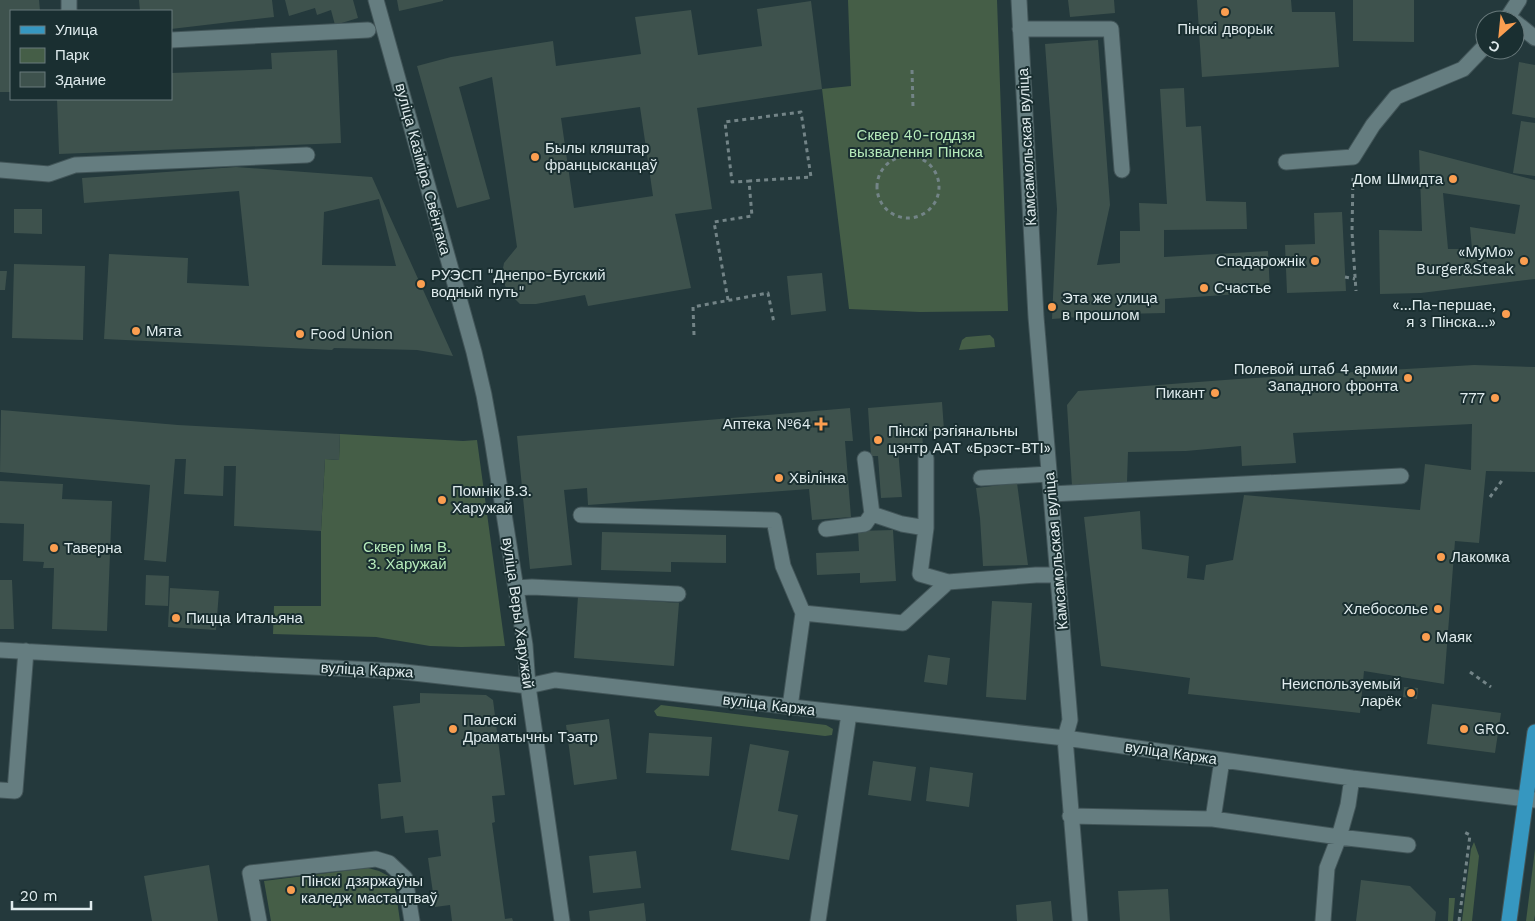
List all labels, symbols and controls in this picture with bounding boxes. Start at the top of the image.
marker: Пінскі дворык [1219,6,1231,18]
legend [10,10,172,100]
north arrow [1475,10,1525,60]
place label: Пінскі дворык [1177,20,1273,38]
text: Улица [55,21,98,39]
text: С [1486,37,1502,56]
text: Парк [55,46,89,64]
street label: Камсамольская вуліца [1014,67,1040,226]
text: Здание [55,71,106,89]
street label: вуліца Казіміра Свёнтака [391,81,455,258]
park label: Сквер 40-годдзя вызвалення Пінска [849,126,984,161]
place label: Былы кляштар францысканцаў [545,139,658,174]
marker: Былы кляштар францысканцаў [529,151,541,163]
place label: Дом Шмидта [1353,170,1444,188]
marker: Дом Шмидта [1447,173,1459,185]
place label: «МуМо» Burger&Steak [1416,243,1514,278]
place label: Спадарожнік [1216,252,1305,270]
marker: Спадарожнік [1309,255,1321,267]
marker: «МуМо» Burger&Steak [1518,255,1530,267]
place label: РУЭСП "Днепро-Бугский водный путь" [431,266,606,301]
marker: РУЭСП "Днепро-Бугский водный путь" [415,278,427,290]
place label: Счастье [1214,279,1271,297]
marker: Счастье [1198,282,1210,294]
place label: Эта же улица в прошлом [1062,289,1158,324]
place label: «...Па-першае, я з Пінска...» [1392,296,1496,331]
marker: Эта же улица в прошлом [1046,301,1058,313]
marker: «...Па-першае, я з Пінска...» [1500,308,1512,320]
place label: Мята [146,322,182,340]
marker: Мята [130,325,142,337]
place label: Food Union [310,325,393,343]
marker: Food Union [294,328,306,340]
place label: Полевой штаб 4 армии Западного фронта [1234,360,1399,395]
marker: Полевой штаб 4 армии Западного фронта [1402,372,1414,384]
place label: Пикант [1155,384,1205,402]
marker: Пикант [1209,387,1221,399]
place label: 777 [1460,389,1485,407]
marker: 777 [1489,392,1501,404]
place label: Аптека №64 [723,415,811,433]
marker: Аптека №64 [815,418,827,430]
place label: Пінскі рэгіянальны цэнтр ААТ «Брэст-ВТІ» [888,422,1051,457]
marker: Пінскі рэгіянальны цэнтр ААТ «Брэст-ВТІ» [872,434,884,446]
place label: Хвілінка [789,469,847,487]
street label: Камсамольская вуліца [1040,471,1072,630]
marker: Хвілінка [773,472,785,484]
place label: Помнік В.З. Харужай [452,482,532,517]
marker: Помнік В.З. Харужай [436,494,448,506]
street label: вуліца Веры Харужай [498,536,538,690]
park label: Сквер імя В. З. Харужай [363,538,451,573]
place label: Таверна [64,539,123,557]
marker: Таверна [48,542,60,554]
place label: Лакомка [1451,548,1510,566]
marker: Лакомка [1435,551,1447,563]
place label: Хлебосолье [1344,600,1428,618]
marker: Хлебосолье [1432,603,1444,615]
place label: Пицца Итальяна [186,609,304,627]
marker: Пицца Итальяна [170,612,182,624]
place label: Маяк [1436,628,1472,646]
marker: Маяк [1420,631,1432,643]
street label: вуліца Каржа [320,659,414,681]
place label: Неиспользуемый ларёк [1281,675,1401,710]
marker: Неиспользуемый ларёк [1405,687,1417,699]
street label: вуліца Каржа [722,690,817,720]
place label: Палескі Драматычны Тэатр [463,711,598,746]
place label: GRO. [1474,720,1509,738]
marker: Палескі Драматычны Тэатр [447,723,459,735]
marker: GRO. [1458,723,1470,735]
street label: вуліца Каржа [1124,738,1219,768]
place label: Пінскі дзяржаўны каледж мастацтваў [301,872,438,907]
scale bar [12,878,91,910]
marker: Пінскі дзяржаўны каледж мастацтваў [285,884,297,896]
text: 20 m [20,887,58,905]

